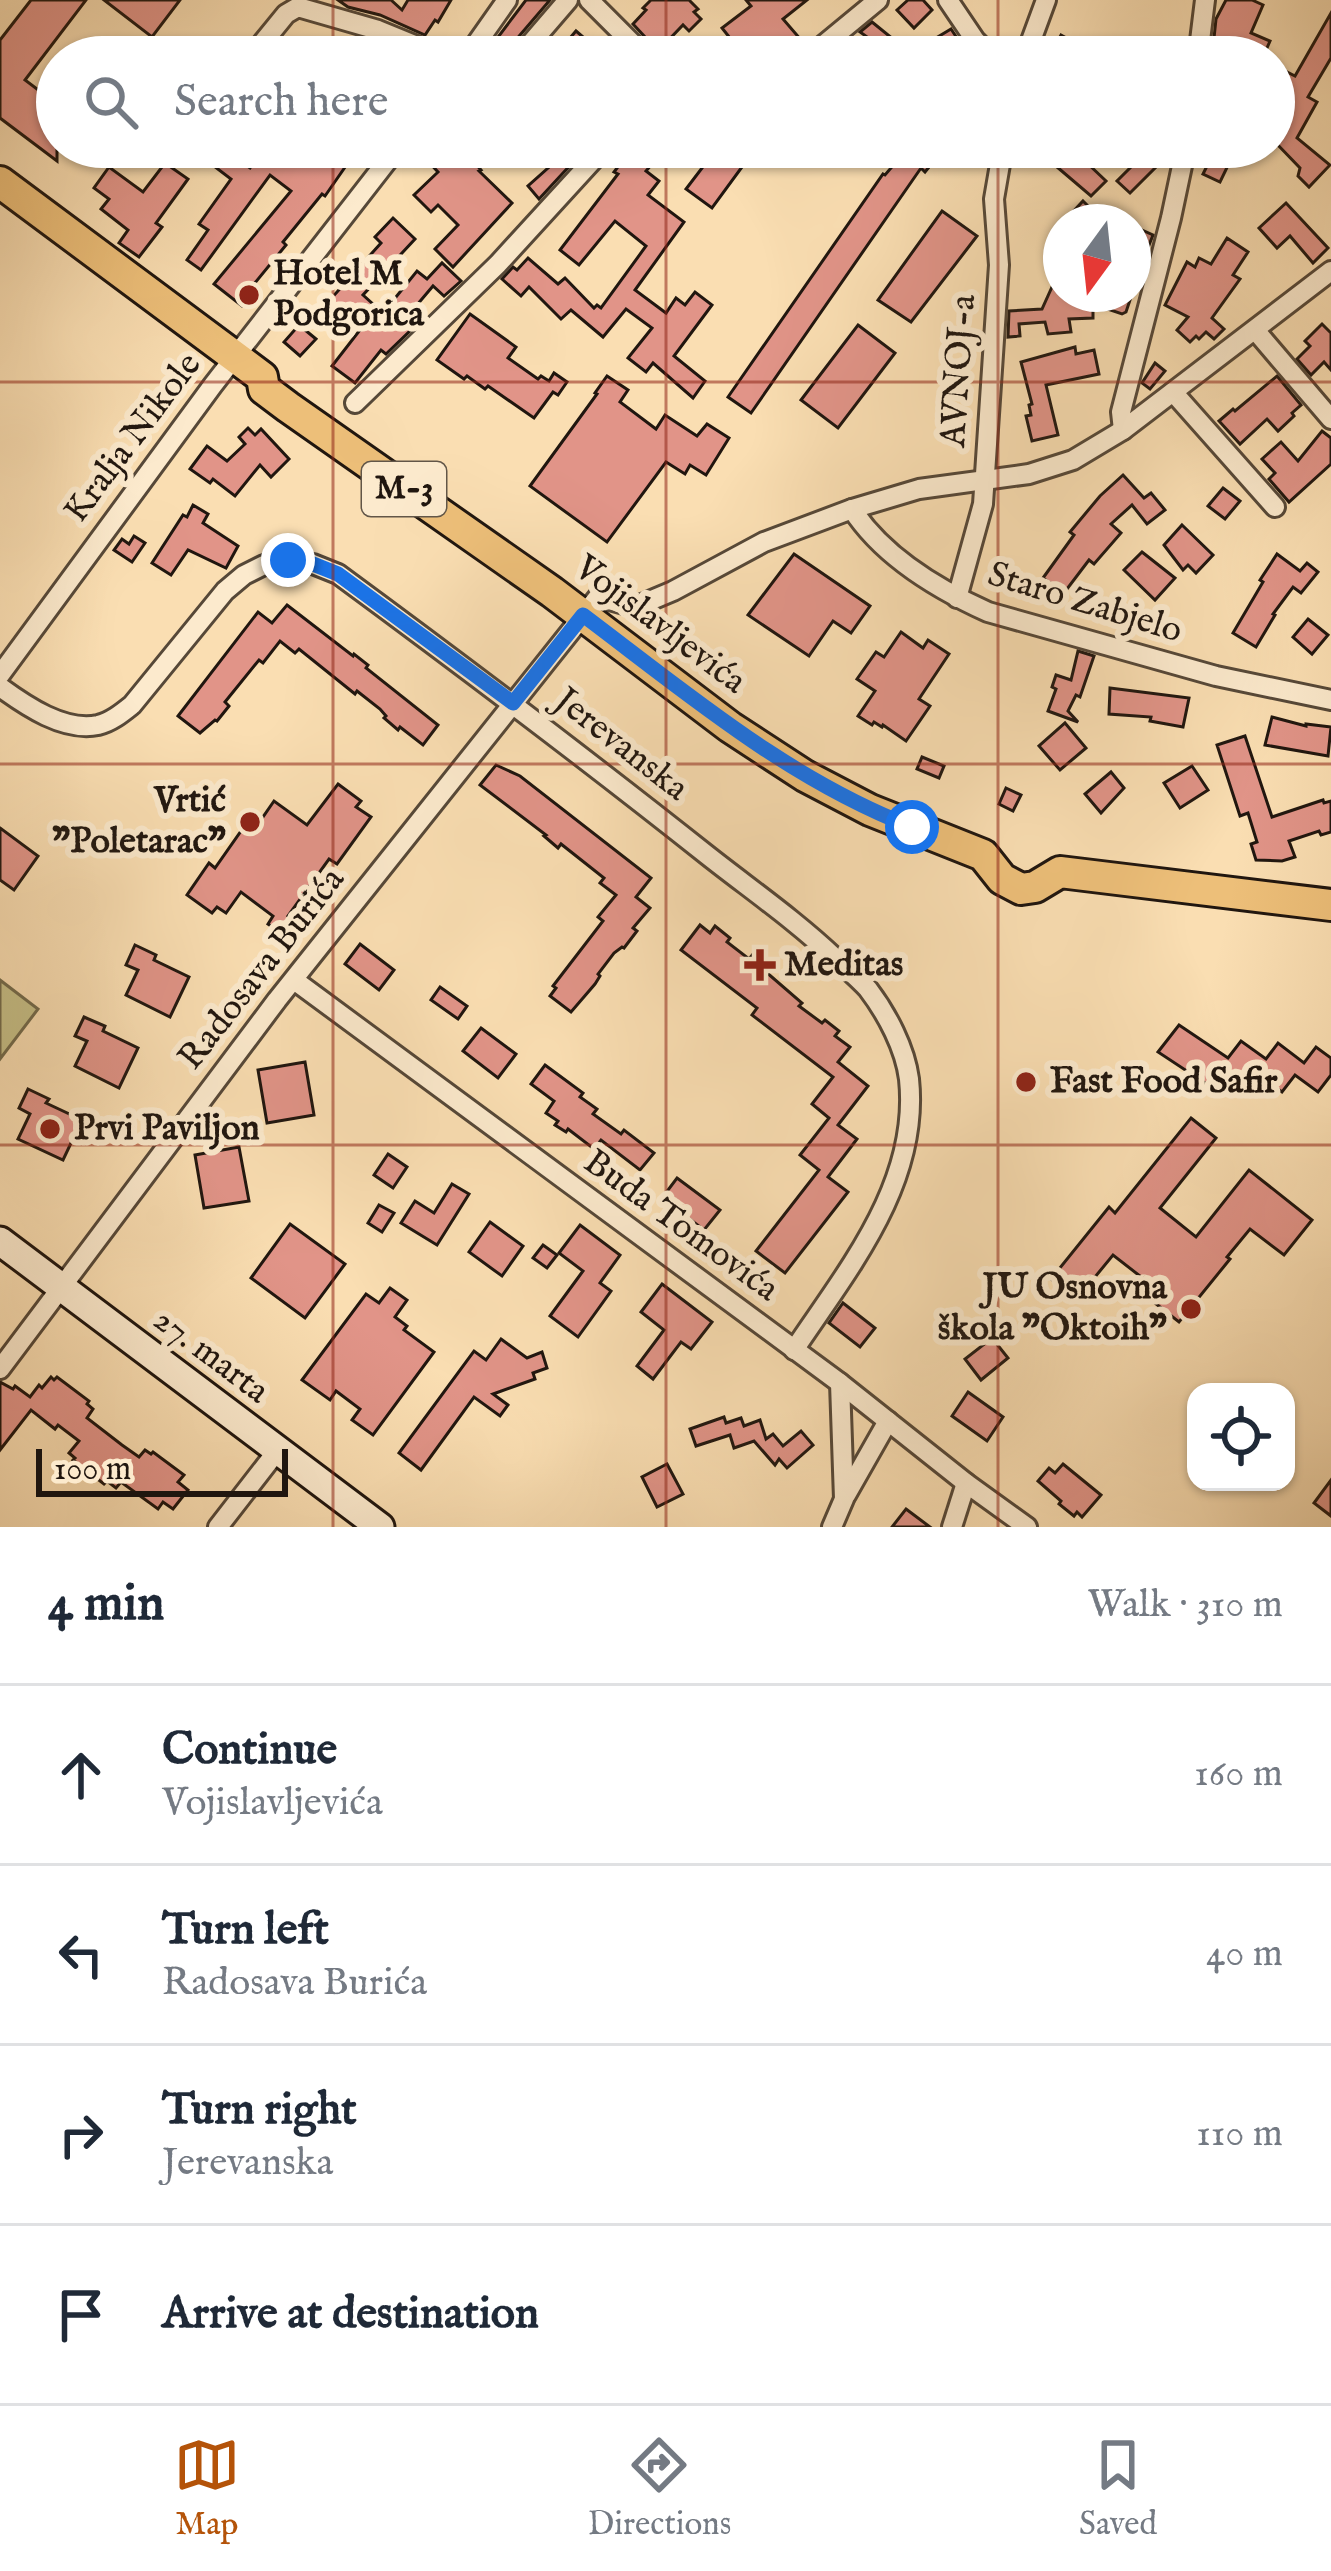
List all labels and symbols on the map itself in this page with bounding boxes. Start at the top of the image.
north arrow [1043,204,1151,312]
place label: Hotel M Podgorica [273,251,426,338]
marker: Hotel M Podgorica [236,282,262,308]
street label: AVNOJ-a [931,293,987,450]
street label: Kralja Nikole [54,344,212,532]
road number: M-3 [362,462,446,516]
route end [261,533,315,587]
street label: Vojislavljevića [564,545,756,705]
street label: Staro Zabjelo [982,552,1188,654]
street label: Jerevanska [541,676,698,812]
place label: Vrtić "Poletarac" [52,778,226,865]
route start [885,800,939,854]
marker: Vrtić "Poletarac" [237,809,263,835]
street label: Radosava Burića [169,858,356,1080]
place label: Meditas [784,942,903,988]
marker: Meditas [747,952,773,978]
place label: Fast Food Safir [1050,1059,1278,1105]
marker: Fast Food Safir [1013,1069,1039,1095]
place label: Prvi Paviljon [74,1106,260,1152]
marker: Prvi Paviljon [37,1116,63,1142]
street label: Buda Tomovića [574,1140,788,1313]
place label: JU Osnovna škola "Oktoih" [938,1265,1168,1352]
marker: JU Osnovna škola "Oktoih" [1178,1296,1204,1322]
street label: 27. marta [144,1297,278,1415]
scale bar [36,1443,288,1496]

